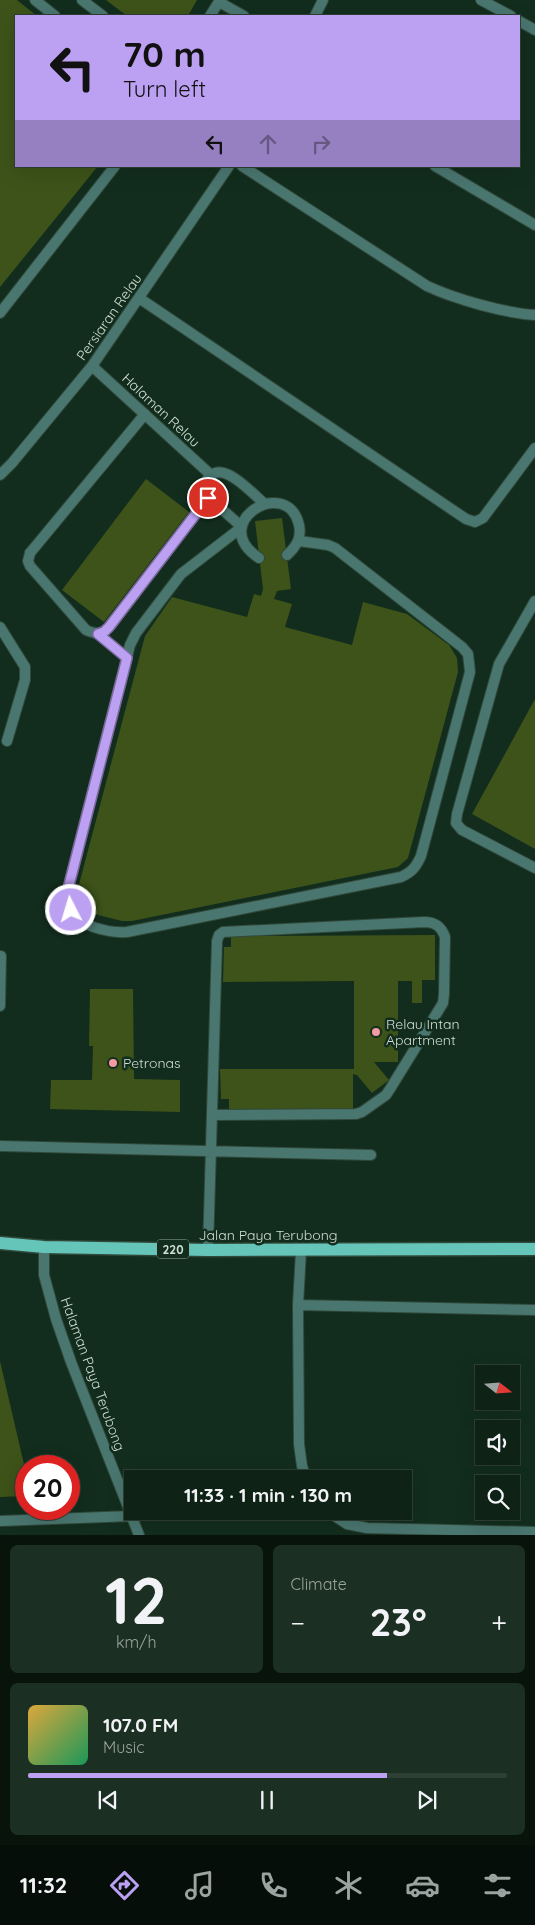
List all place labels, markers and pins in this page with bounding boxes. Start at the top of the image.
pin [187,477,229,519]
place label: Relau Intan Apartment [386,1015,460,1049]
marker: Relau Intan Apartment [370,1026,382,1038]
place label: Petronas [123,1054,181,1072]
marker: Petronas [107,1057,119,1069]

